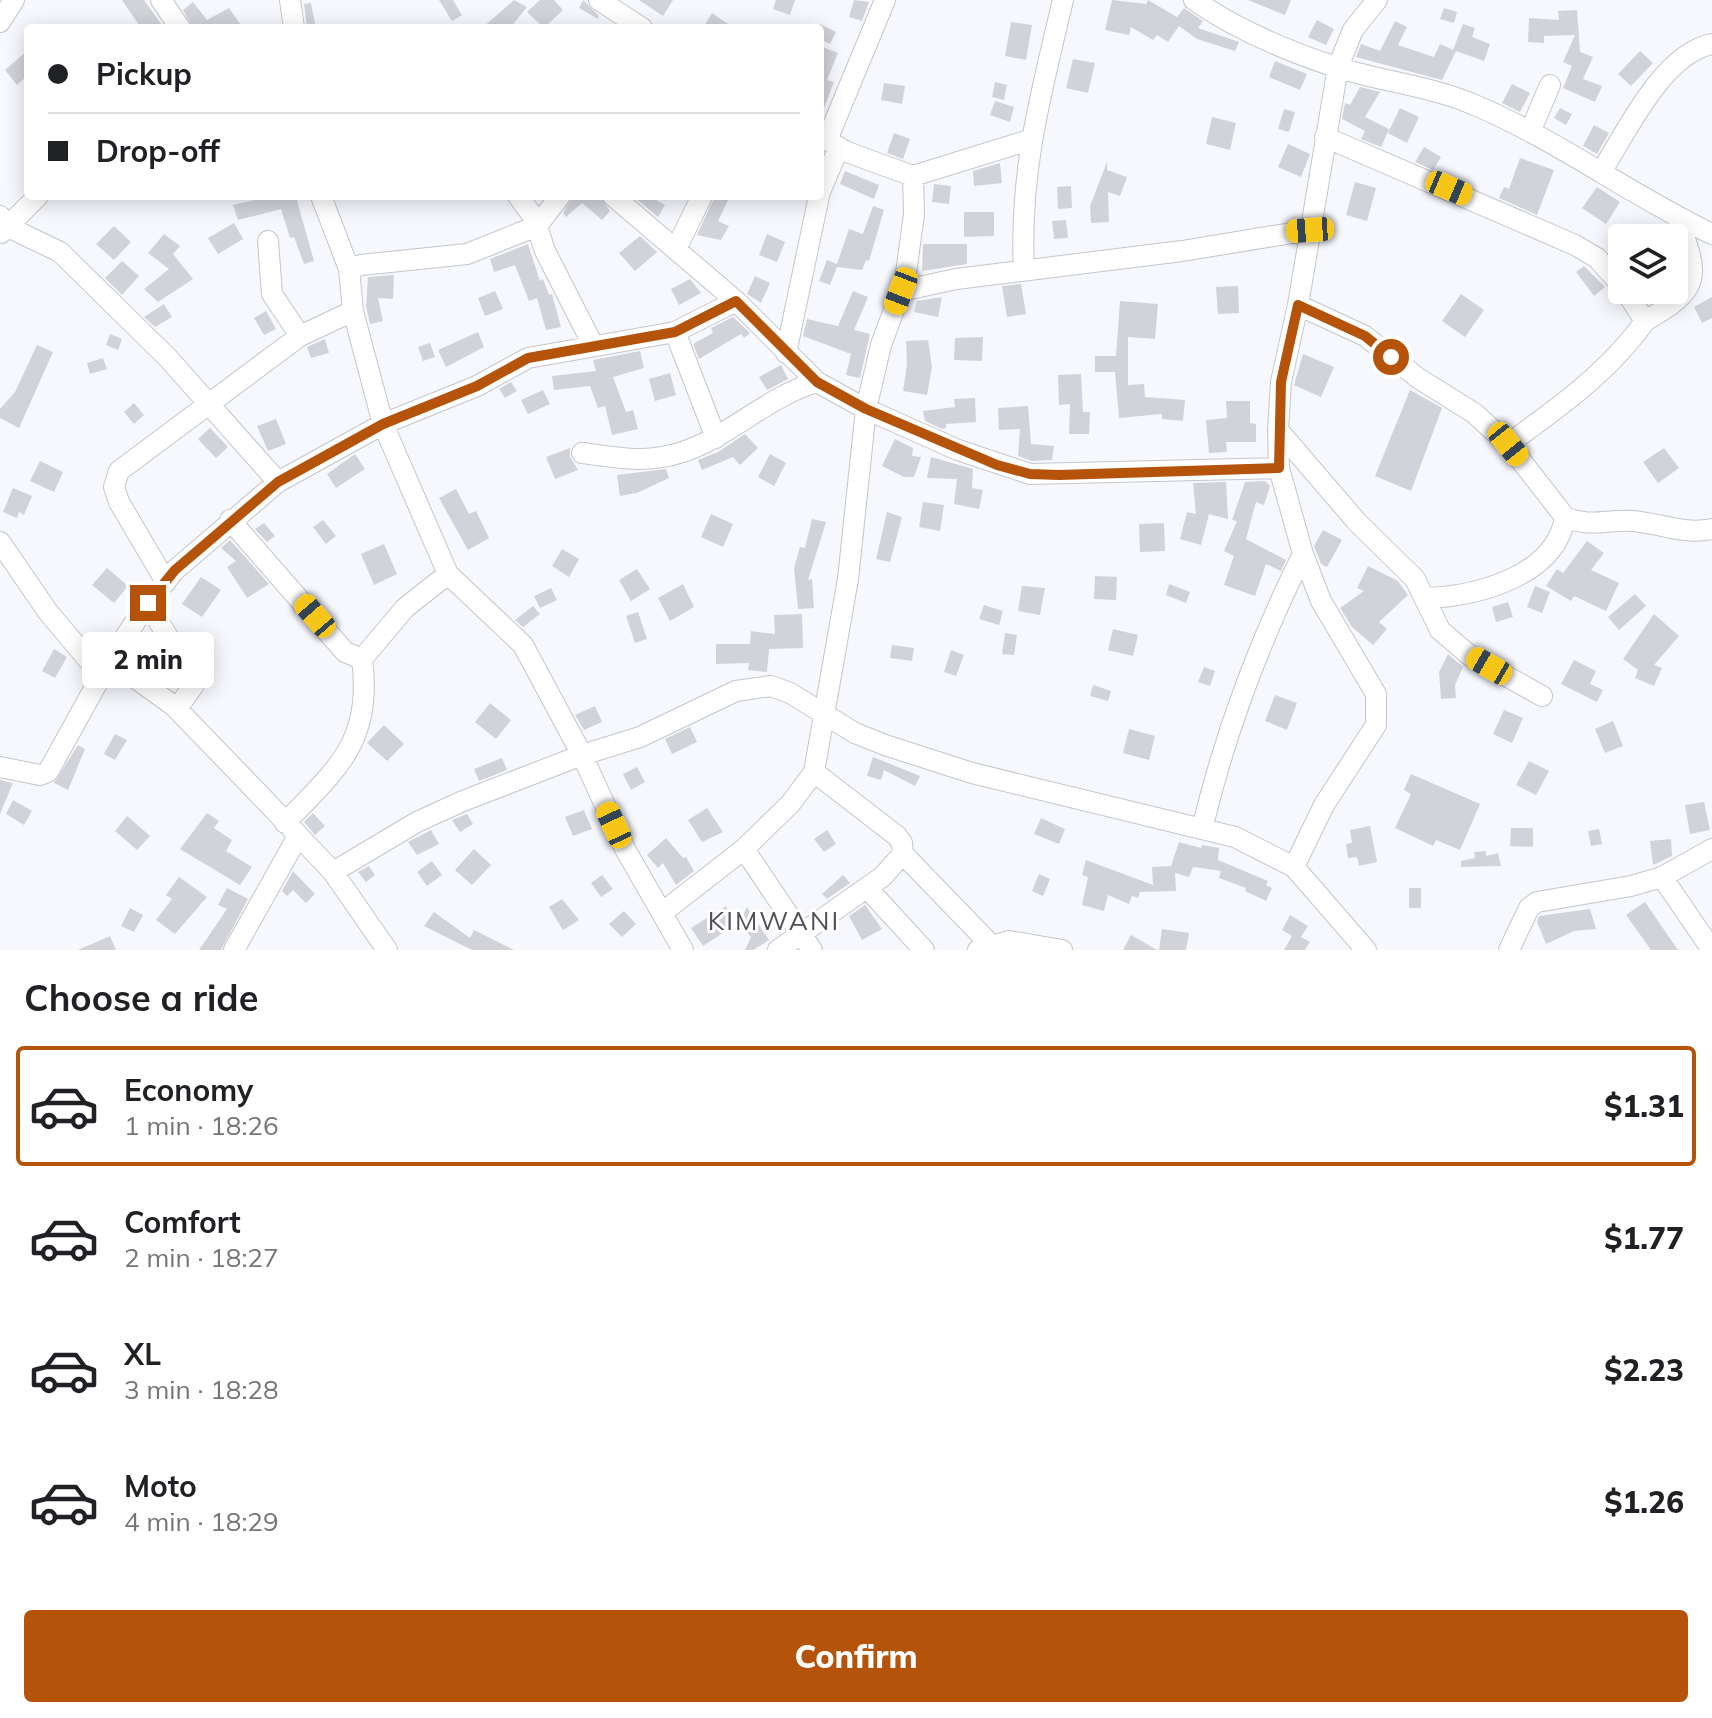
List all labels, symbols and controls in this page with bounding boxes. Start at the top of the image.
text: Pickup [96,55,192,93]
text: Drop-off [96,132,220,170]
car [1422,168,1476,208]
car [1285,216,1335,244]
map controls [1608,224,1688,304]
button: layers [1608,224,1688,304]
car [881,264,921,318]
route start [1373,339,1409,375]
car [1484,418,1532,470]
route end [130,585,166,621]
car [290,590,340,642]
callout: 2 min [82,631,214,687]
text: 2 min [113,643,183,676]
car [1462,644,1516,688]
car [593,798,635,852]
district label: KIMWANI [708,904,840,937]
text: Choose a ride [24,975,258,1020]
icon: car [28,1070,100,1142]
text: Economy [124,1071,253,1109]
text: $1.31 [1604,1087,1684,1125]
text: 1 min · 18:26 [124,1109,279,1142]
icon: car [28,1202,100,1274]
text: Comfort [124,1203,241,1241]
text: $1.77 [1604,1219,1684,1257]
text: 2 min · 18:27 [124,1241,279,1274]
icon: car [28,1334,100,1406]
text: XL [124,1335,161,1373]
text: $2.23 [1604,1351,1684,1389]
text: 3 min · 18:28 [124,1373,279,1406]
icon: car [28,1466,100,1538]
text: Moto [124,1467,197,1505]
text: $1.26 [1604,1483,1684,1521]
text: 4 min · 18:29 [124,1505,279,1538]
button: Confirm [24,1610,1688,1702]

